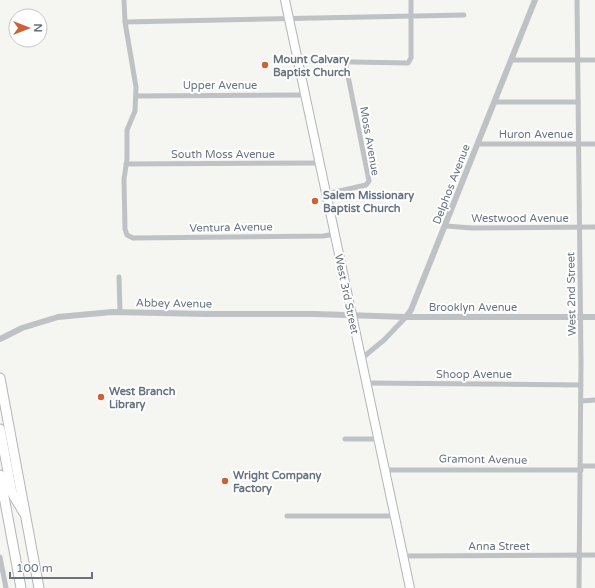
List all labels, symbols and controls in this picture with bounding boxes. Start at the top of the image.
north arrow [8,8,48,48]
text: N [31,24,44,32]
place label: Mount Calvary Baptist Church [273,53,351,80]
marker: Mount Calvary Baptist Church [260,60,270,70]
street label: Upper Avenue [183,79,257,92]
street label: Moss Avenue [357,106,382,177]
street label: Huron Avenue [499,128,573,141]
street label: Delphos Avenue [430,142,473,226]
street label: South Moss Avenue [171,148,275,161]
place label: Salem Missionary Baptist Church [323,189,414,216]
marker: Salem Missionary Baptist Church [310,196,320,206]
street label: Westwood Avenue [471,212,569,225]
street label: Ventura Avenue [189,220,273,235]
street label: West 2nd Street [564,252,579,336]
street label: West 3rd Street [332,253,361,335]
street label: Abbey Avenue [136,296,212,311]
street label: Brooklyn Avenue [429,301,517,314]
street label: Shoop Avenue [436,368,512,381]
place label: West Branch Library [109,385,176,412]
marker: West Branch Library [96,392,106,402]
street label: Gramont Avenue [439,452,527,467]
place label: Wright Company Factory [233,469,322,496]
marker: Wright Company Factory [220,476,230,486]
street label: Anna Street [468,540,530,553]
scale bar [10,554,92,580]
text: 100 m [16,561,53,575]

